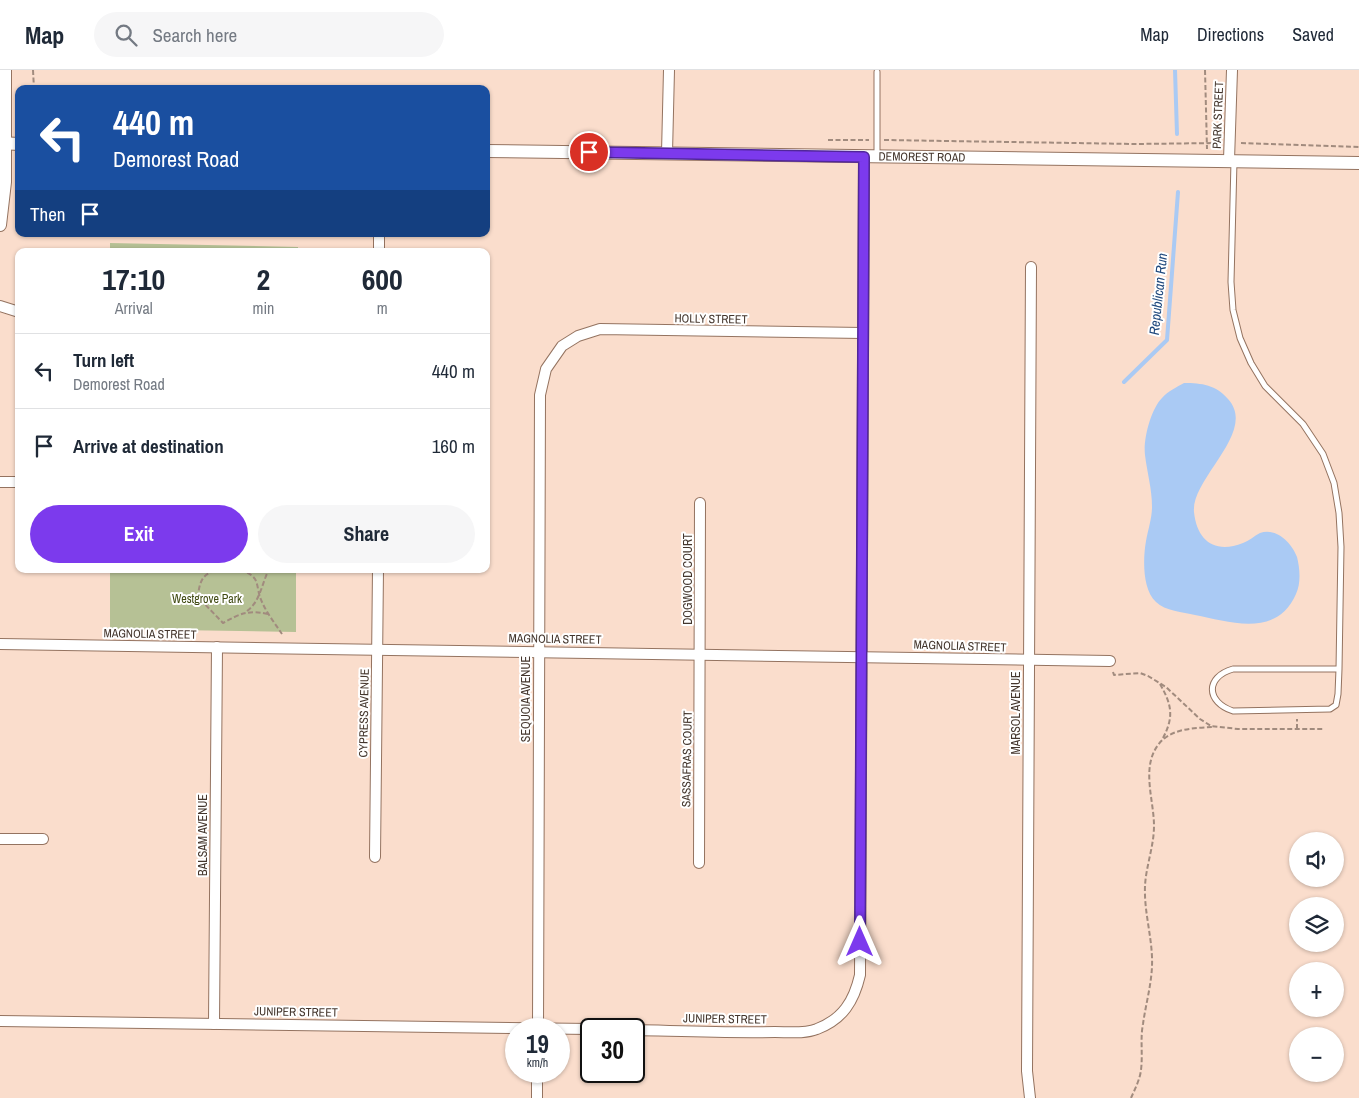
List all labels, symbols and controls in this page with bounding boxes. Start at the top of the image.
search box [94,12,444,57]
text: Map [25,19,64,51]
icon: search [112,21,140,49]
text: Search here [152,22,237,48]
text: Map [1140,22,1169,47]
text: Directions [1197,22,1264,47]
text: Saved [1292,22,1334,47]
street label: PARK STREET [1209,81,1227,149]
text: 440 m [113,99,194,146]
icon: left [30,105,95,170]
pin [568,131,610,173]
icon: arrive [575,138,603,166]
text: Demorest Road [113,144,239,174]
street label: DEMOREST ROAD [878,148,966,166]
icon: arrive [76,200,104,228]
text: Then [30,201,66,227]
water label: Republican Run [1145,252,1171,336]
text: 17:10 [102,259,165,299]
text: 2 [257,259,270,299]
text: 600 [362,259,403,299]
text: Arrival [115,297,153,319]
text: min [252,297,274,319]
text: m [377,297,388,319]
street label: HOLLY STREET [674,310,748,328]
text: Turn left [73,347,134,373]
icon: left [30,357,58,385]
text: 440 m [432,358,475,384]
text: Demorest Road [73,373,165,395]
icon: arrive [30,432,58,460]
text: Arrive at destination [73,433,224,459]
text: 160 m [432,433,475,459]
button: Exit [30,505,248,563]
button: Share [258,505,475,563]
street label: DOGWOOD COURT [680,533,696,625]
park label: Westgrove Park [172,591,242,607]
street label: MAGNOLIA STREET [103,625,197,643]
street label: MAGNOLIA STREET [508,630,602,648]
street label: MAGNOLIA STREET [913,636,1007,656]
street label: SEQUOIA AVENUE [518,656,534,742]
street label: CYPRESS AVENUE [355,668,373,758]
street label: MARSOL AVENUE [1008,671,1024,755]
street label: SASSAFRAS COURT [678,711,696,807]
street label: BALSAM AVENUE [195,794,211,876]
map controls [1289,832,1344,1082]
button: sound [1289,832,1344,887]
button: layers [1289,897,1344,952]
position arrow [833,915,885,967]
button: + [1289,962,1344,1017]
street label: JUNIPER STREET [254,1003,338,1021]
street label: JUNIPER STREET [683,1010,767,1028]
speed limit sign: 30 [580,1018,645,1083]
text: 19 [526,1027,549,1061]
button: − [1289,1027,1344,1082]
text: km/h [527,1055,548,1071]

